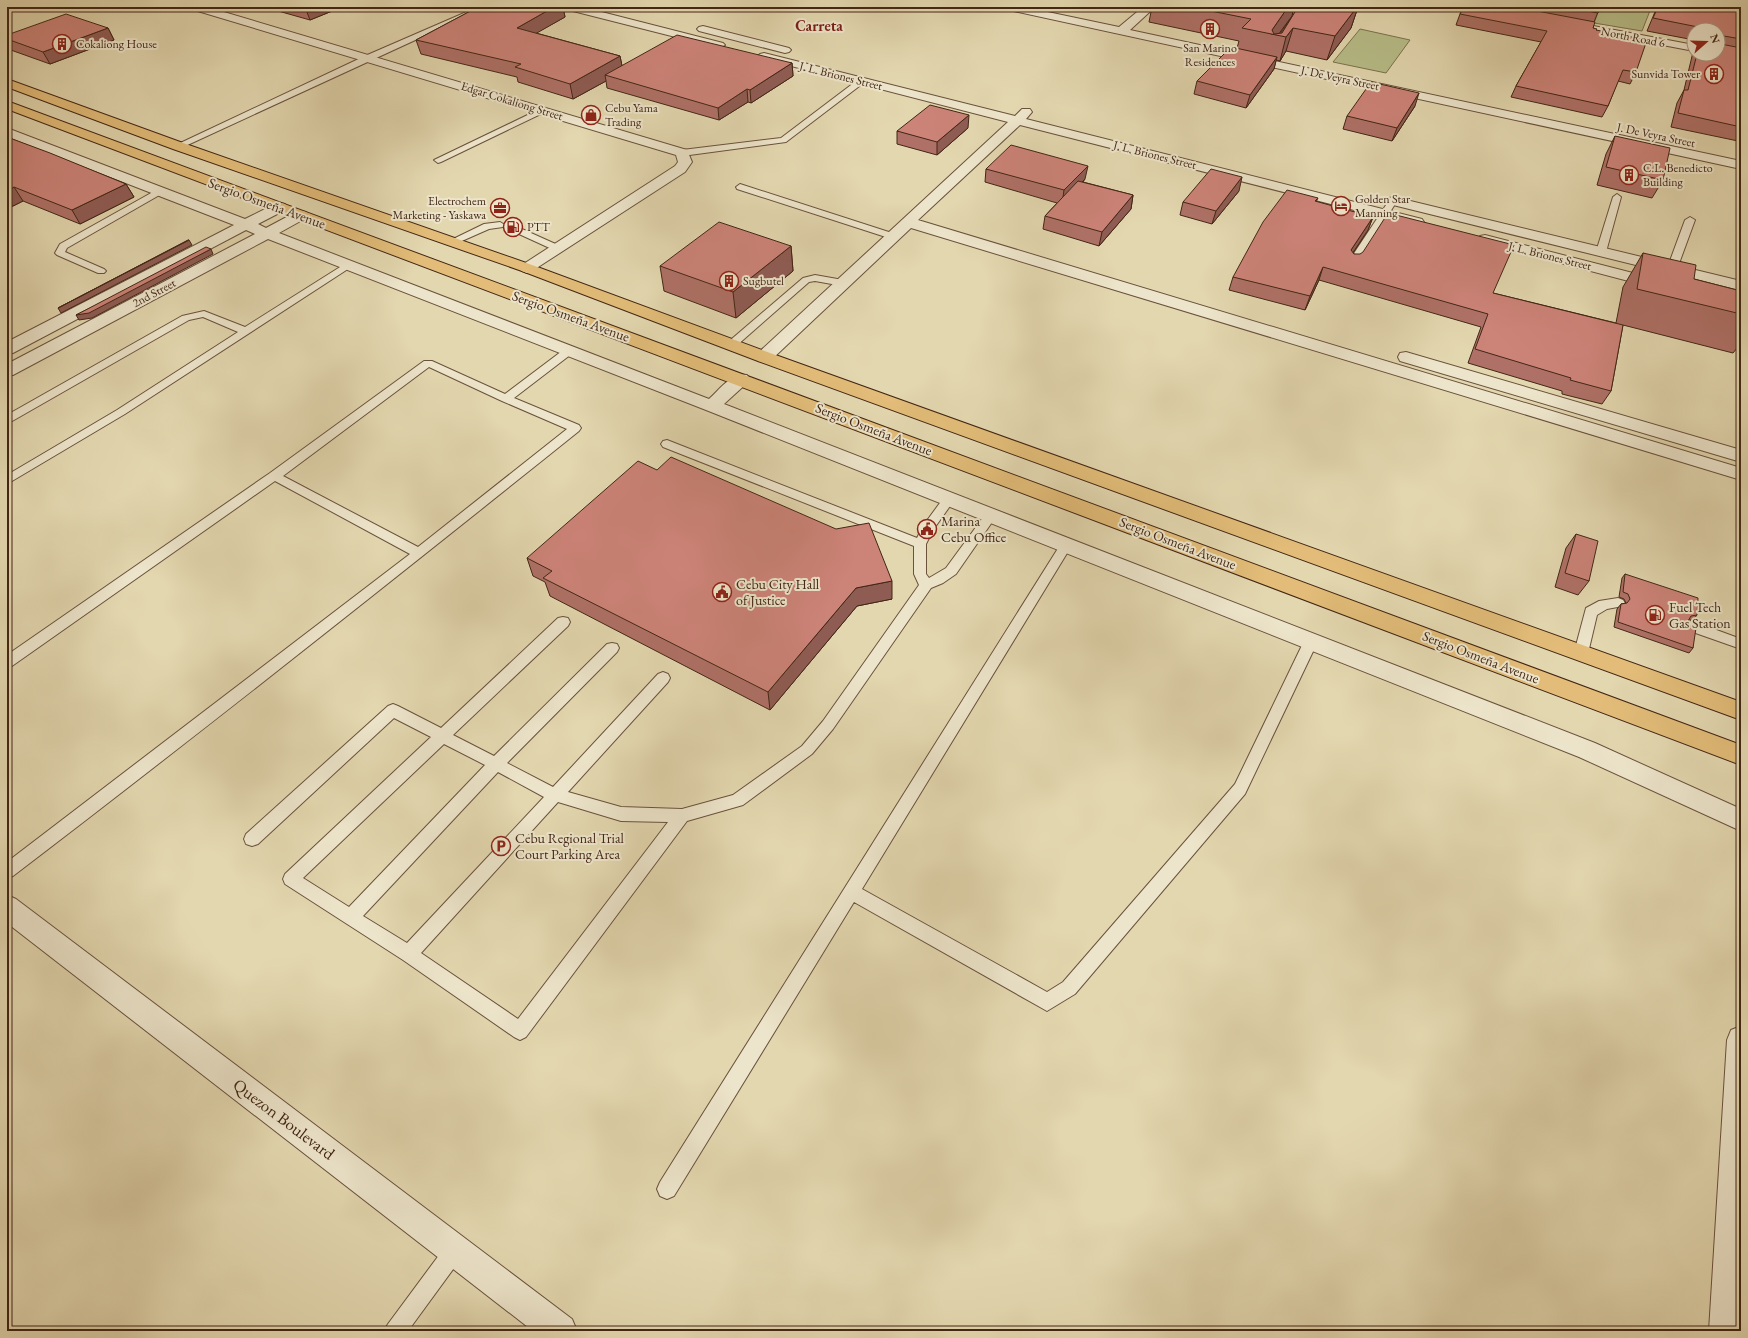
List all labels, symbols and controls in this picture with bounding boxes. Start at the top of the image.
district label: Carreta [795,16,843,35]
building icon: San Marino Residences [1199,18,1221,40]
north arrow [1686,22,1726,62]
street label: North Road 6 [1600,23,1667,51]
text: N [1707,32,1724,45]
building icon: Cokaliong House [51,33,73,55]
place label: Cokaliong House [76,36,157,52]
place label: San Marino Residences [1183,40,1237,70]
street label: J. L. Briones Street [797,58,884,94]
street label: J. De Veyra Street [1298,62,1381,94]
building icon: Sunvida Tower [1703,63,1725,85]
place label: Sunvida Tower [1631,66,1700,82]
street label: Edgar Cokaliong Street [459,78,565,124]
place label: Cebu Yama Trading [605,100,658,130]
shop icon: Cebu Yama Trading [580,104,602,126]
street label: J. De Veyra Street [1614,119,1697,151]
street label: J. L. Briones Street [1111,137,1198,173]
place label: C.L. Benedicto Building [1643,160,1713,190]
building icon: C.L. Benedicto Building [1618,164,1640,186]
street label: Sergio Osmeña Avenue [206,173,329,233]
place label: Golden Star Manning [1355,191,1410,221]
place label: Electrochem Marketing - Yaskawa [393,193,487,223]
hotel icon: Golden Star Manning [1330,195,1352,217]
office icon: Electrochem Marketing - Yaskawa [489,197,511,219]
fuel station icon: PTT [502,216,524,238]
place label: PTT [527,219,551,235]
street label: J. L. Briones Street [1506,238,1593,274]
building icon: Sugbutel [718,270,740,292]
place label: Sugbutel [743,273,784,289]
street label: 2nd Street [130,275,179,311]
street label: Sergio Osmeña Avenue [510,286,633,346]
street label: Sergio Osmeña Avenue [813,398,935,460]
place label: Marina Cebu Office [941,512,1007,546]
street label: Sergio Osmeña Avenue [1117,512,1239,574]
public building icon: Marina Cebu Office [916,518,938,540]
place label: Cebu City Hall of Justice [736,575,820,609]
public building icon: Cebu City Hall of Justice [711,581,733,603]
place label: Fuel Tech Gas Station [1669,598,1731,632]
fuel station icon: Fuel Tech Gas Station [1644,604,1666,626]
street label: Sergio Osmeña Avenue [1420,626,1542,688]
place label: Cebu Regional Trial Court Parking Area [515,829,624,863]
parking icon: Cebu Regional Trial Court Parking Area [490,835,512,857]
street label: Quezon Boulevard [229,1073,340,1165]

